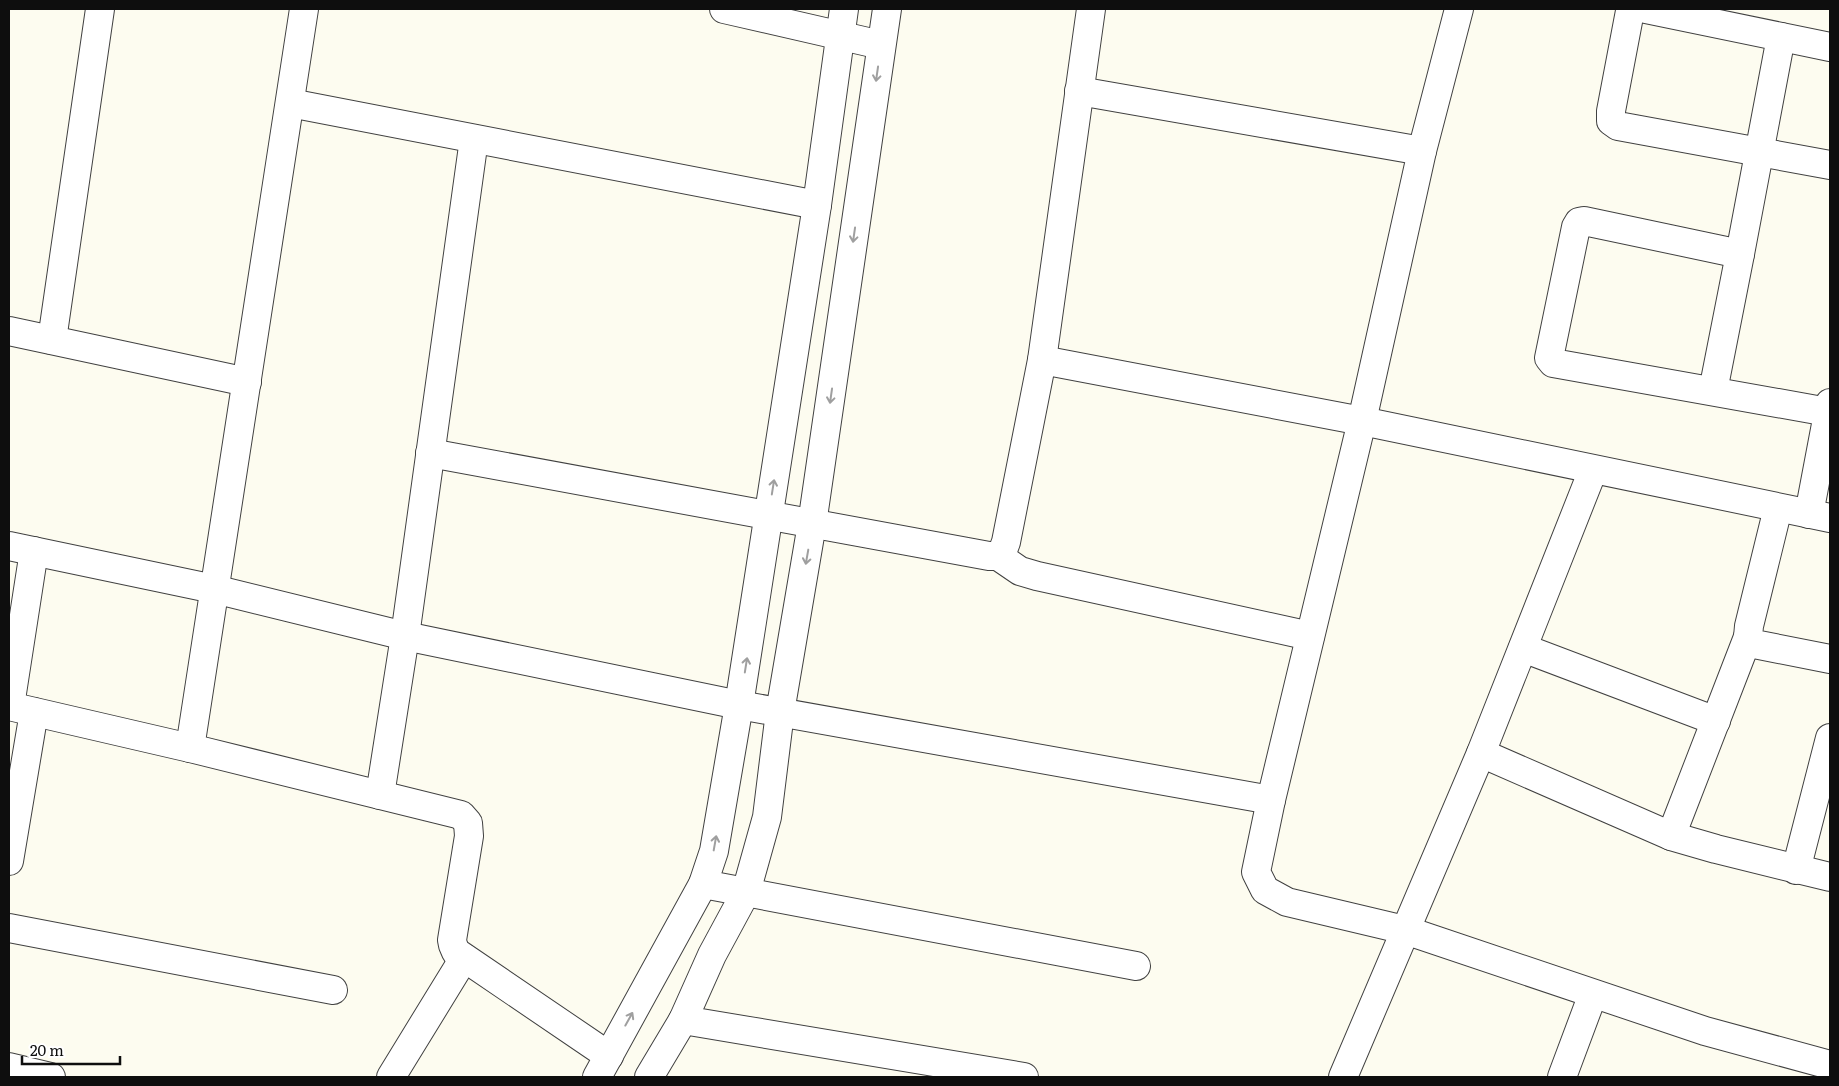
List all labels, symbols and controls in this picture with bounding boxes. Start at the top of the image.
one-way arrow [872,66,882,82]
one-way arrow [849,227,859,243]
one-way arrow [825,388,835,404]
one-way arrow [768,480,778,496]
one-way arrow [801,548,811,564]
one-way arrow [741,657,751,673]
one-way arrow [711,835,721,851]
one-way arrow [624,1012,634,1027]
scale bar [22,1034,120,1066]
text: 20 m [30,1038,64,1061]

